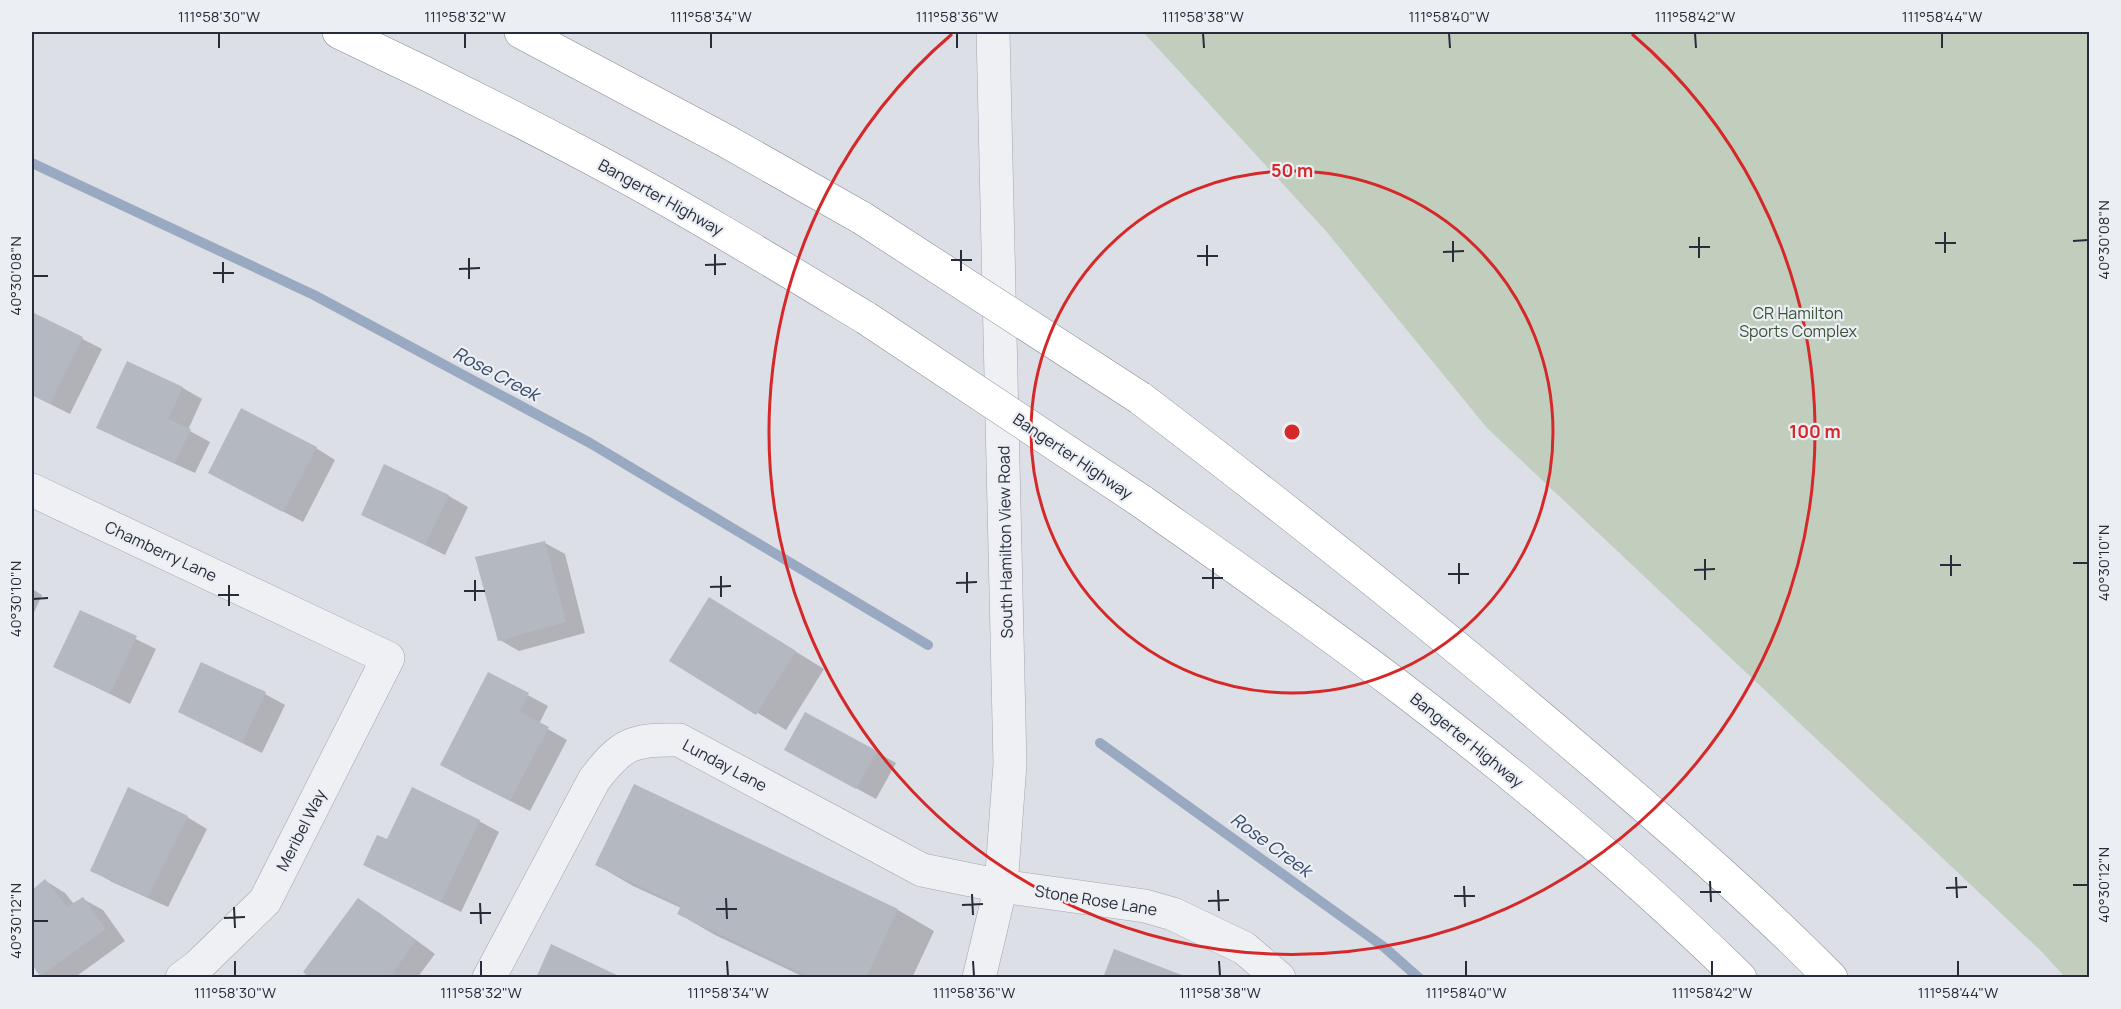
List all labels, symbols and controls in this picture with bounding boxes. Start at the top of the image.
text: 111°58'30"W [178,6,260,27]
text: 111°58'32"W [424,6,506,27]
text: 111°58'34"W [670,6,752,27]
text: 111°58'36"W [916,6,998,27]
text: 111°58'38"W [1162,6,1244,27]
text: 111°58'40"W [1409,6,1489,27]
text: 111°58'42"W [1655,6,1735,27]
text: 111°58'44"W [1902,6,1982,27]
street label: Bangerter Highway [595,154,728,241]
text: 50 m [1271,158,1313,182]
text: 40°30'08"N [2093,200,2114,280]
text: 40°30'08"N [5,236,26,316]
park label: CR Hamilton Sports Complex [1739,302,1857,342]
water label: Rose Creek [449,340,547,407]
street label: Bangerter Highway [1009,408,1137,504]
text: 100 m [1789,419,1841,443]
centre of rings [1282,422,1302,442]
street label: South Hamilton View Road [992,446,1018,638]
street label: Chamberry Lane [101,515,221,587]
text: 40°30'10"N [2093,525,2114,601]
text: 40°30'10"N [5,561,26,637]
street label: Bangerter Highway [1406,688,1529,793]
street label: Lunday Lane [679,734,771,796]
street label: Meribel Way [271,785,331,875]
water label: Rose Creek [1226,807,1319,884]
text: 40°30'12"N [2093,847,2114,923]
street label: Stone Rose Lane [1033,879,1159,921]
text: 40°30'12"N [5,883,26,959]
text: 111°58'30"W [194,982,276,1003]
text: 111°58'32"W [440,982,522,1003]
text: 111°58'34"W [687,982,769,1003]
text: 111°58'36"W [933,982,1015,1003]
text: 111°58'38"W [1179,982,1261,1003]
text: 111°58'40"W [1426,982,1506,1003]
text: 111°58'42"W [1672,982,1752,1003]
text: 111°58'44"W [1918,982,1998,1003]

